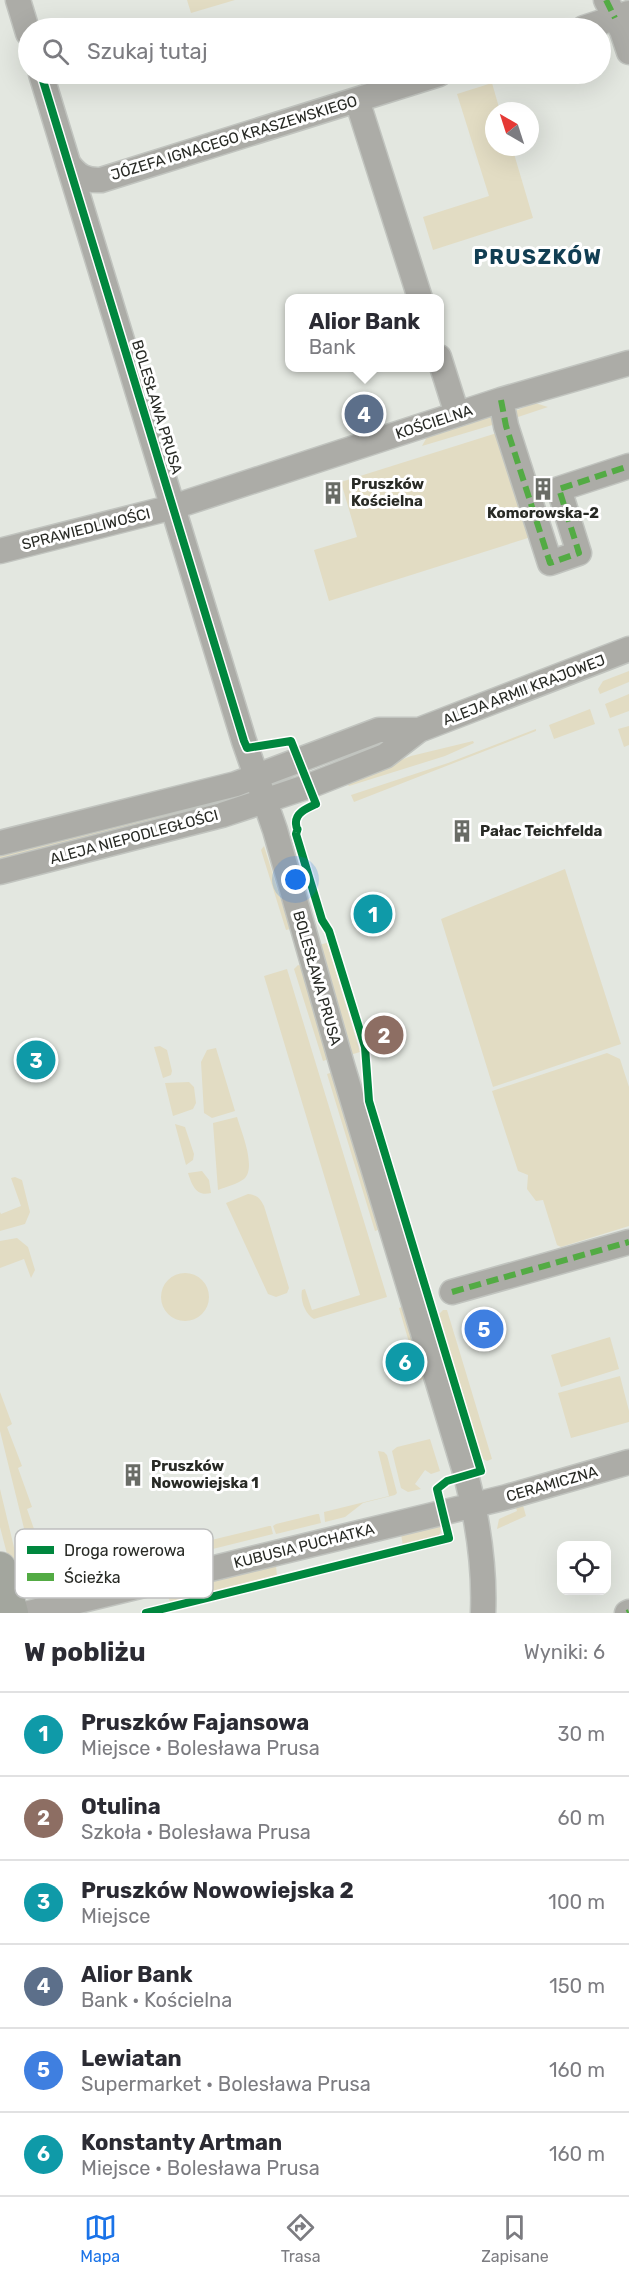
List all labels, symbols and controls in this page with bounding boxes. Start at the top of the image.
search box [18,18,611,84]
icon: search [39,35,72,68]
text: Szukaj tutaj [87,38,208,65]
street label: JÓZEFA IGNACEGO KRASZEWSKIEGO [109,92,359,184]
north arrow [485,102,539,156]
district label: PRUSZKÓW [474,244,602,269]
popup [285,294,444,372]
text: Alior Bank [309,308,420,335]
text: Bank [309,335,356,359]
street label: BOLESŁAWA PRUSA [128,338,186,476]
pin: 4 [344,392,384,436]
street label: KOŚCIELNA [393,401,475,443]
place label: Pruszków Kościelna [351,475,425,510]
building icon: Komorowska-2 [530,476,556,502]
building icon: Pruszków Kościelna [320,480,346,506]
street label: SPRAWIEDLIWOŚCI [20,504,152,554]
place label: Komorowska-2 [487,504,599,522]
street label: ALEJA ARMII KRAJOWEJ [440,651,608,729]
street label: ALEJA NIEPODLEGŁOŚCI [48,806,220,868]
building icon: Pałac Teichfelda [449,818,475,844]
place label: Pałac Teichfelda [480,822,603,840]
your location [281,865,310,894]
pin: 1 [354,892,392,936]
street label: BOLESŁAWA PRUSA [289,909,345,1047]
pin: 2 [364,1012,404,1058]
pin: 3 [16,1038,56,1082]
pin: 5 [464,1306,504,1352]
pin: 6 [386,1340,424,1384]
place label: Pruszków Nowowiejska 1 [151,1457,259,1492]
building icon: Pruszków Nowowiejska 1 [120,1462,146,1488]
street label: CERAMICZNA [504,1462,600,1506]
street label: KUBUSIA PUCHATKA [232,1520,376,1572]
legend [15,1529,213,1598]
text: Droga rowerowa [64,1541,185,1560]
map controls [557,1541,611,1595]
button: locate [557,1541,611,1595]
text: Ścieżka [64,1567,121,1587]
text: W pobliżu [24,1637,146,1668]
text: Wyniki: 6 [524,1640,605,1664]
text: Pruszków Fajansowa [81,1709,309,1736]
text: 1 [39,1722,48,1746]
text: 30 m [558,1722,605,1746]
text: Miejsce · Bolesława Prusa [81,1736,320,1760]
text: Otulina [81,1793,161,1820]
text: 2 [37,1806,50,1830]
text: 60 m [558,1806,605,1830]
text: Szkoła · Bolesława Prusa [81,1820,311,1844]
text: Pruszków Nowowiejska 2 [81,1877,354,1904]
text: 3 [37,1890,50,1914]
text: 100 m [548,1890,605,1914]
text: Miejsce [81,1904,150,1928]
text: Alior Bank [81,1961,193,1988]
text: 4 [37,1974,50,1998]
text: 150 m [549,1974,605,1998]
text: Bank · Kościelna [81,1988,232,2012]
text: Lewiatan [81,2045,182,2072]
text: 5 [37,2058,50,2082]
text: 160 m [549,2058,605,2082]
text: Supermarket · Bolesława Prusa [81,2072,371,2096]
text: Konstanty Artman [81,2129,282,2156]
text: 6 [37,2142,50,2166]
text: 160 m [549,2142,605,2166]
text: Miejsce · Bolesława Prusa [81,2156,320,2180]
tab: Mapa [80,2211,120,2266]
tab: Trasa [281,2211,321,2266]
tab: Zapisane [481,2211,549,2266]

